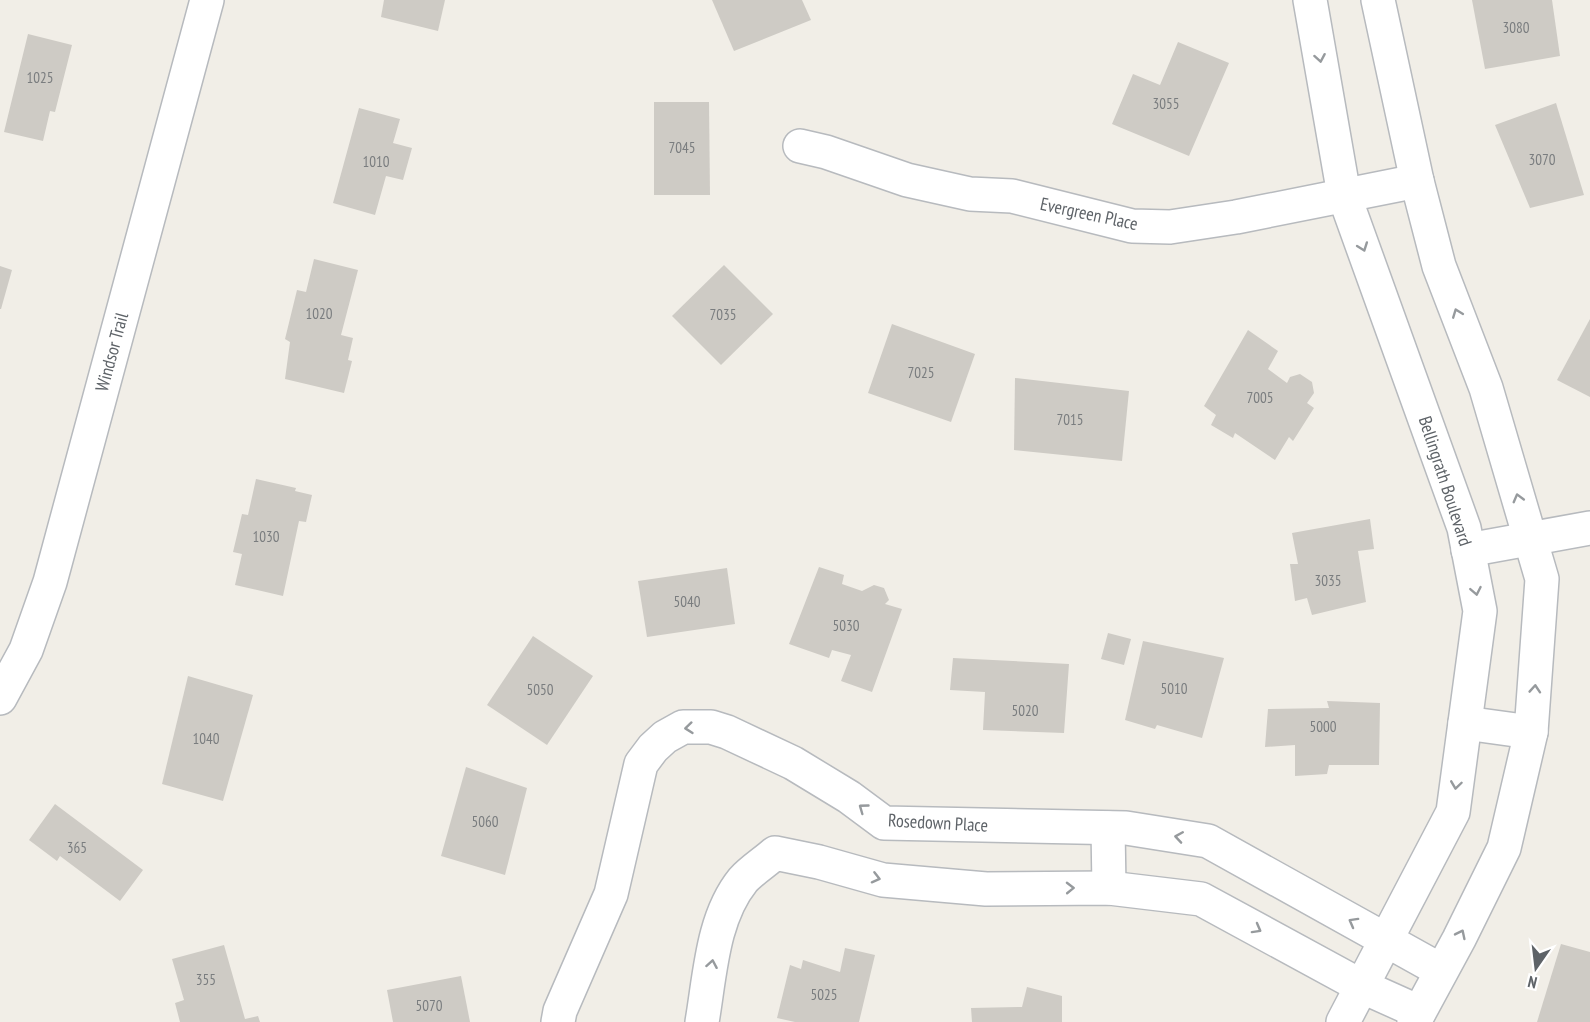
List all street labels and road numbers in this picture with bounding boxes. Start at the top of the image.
street label: Evergreen Place [1038,192,1140,235]
street label: Windsor Trail [90,309,133,394]
street label: Bellingrath Boulevard [1414,413,1477,549]
street label: Rosedown Place [887,808,989,837]

